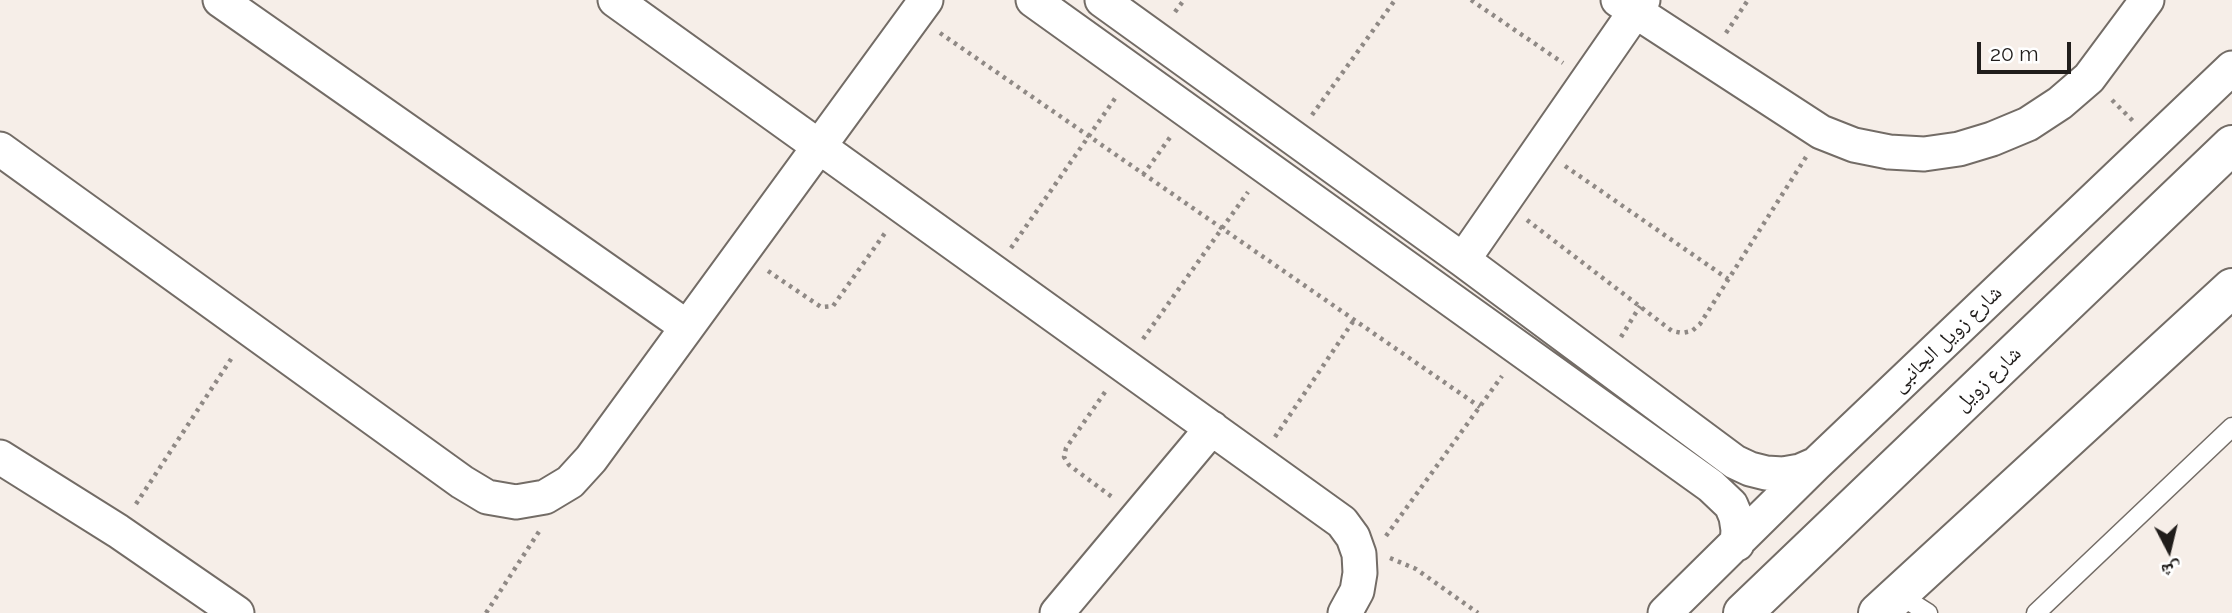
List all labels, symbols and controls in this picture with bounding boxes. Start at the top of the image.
scale bar [1980,28,2074,72]
text: 20 m [1990,41,2038,66]
street label: شارع زويل الجانبى [1887,280,2007,398]
street label: شارع زويل [1949,341,2027,417]
north arrow [2134,515,2204,585]
text: ش [2160,559,2183,583]

